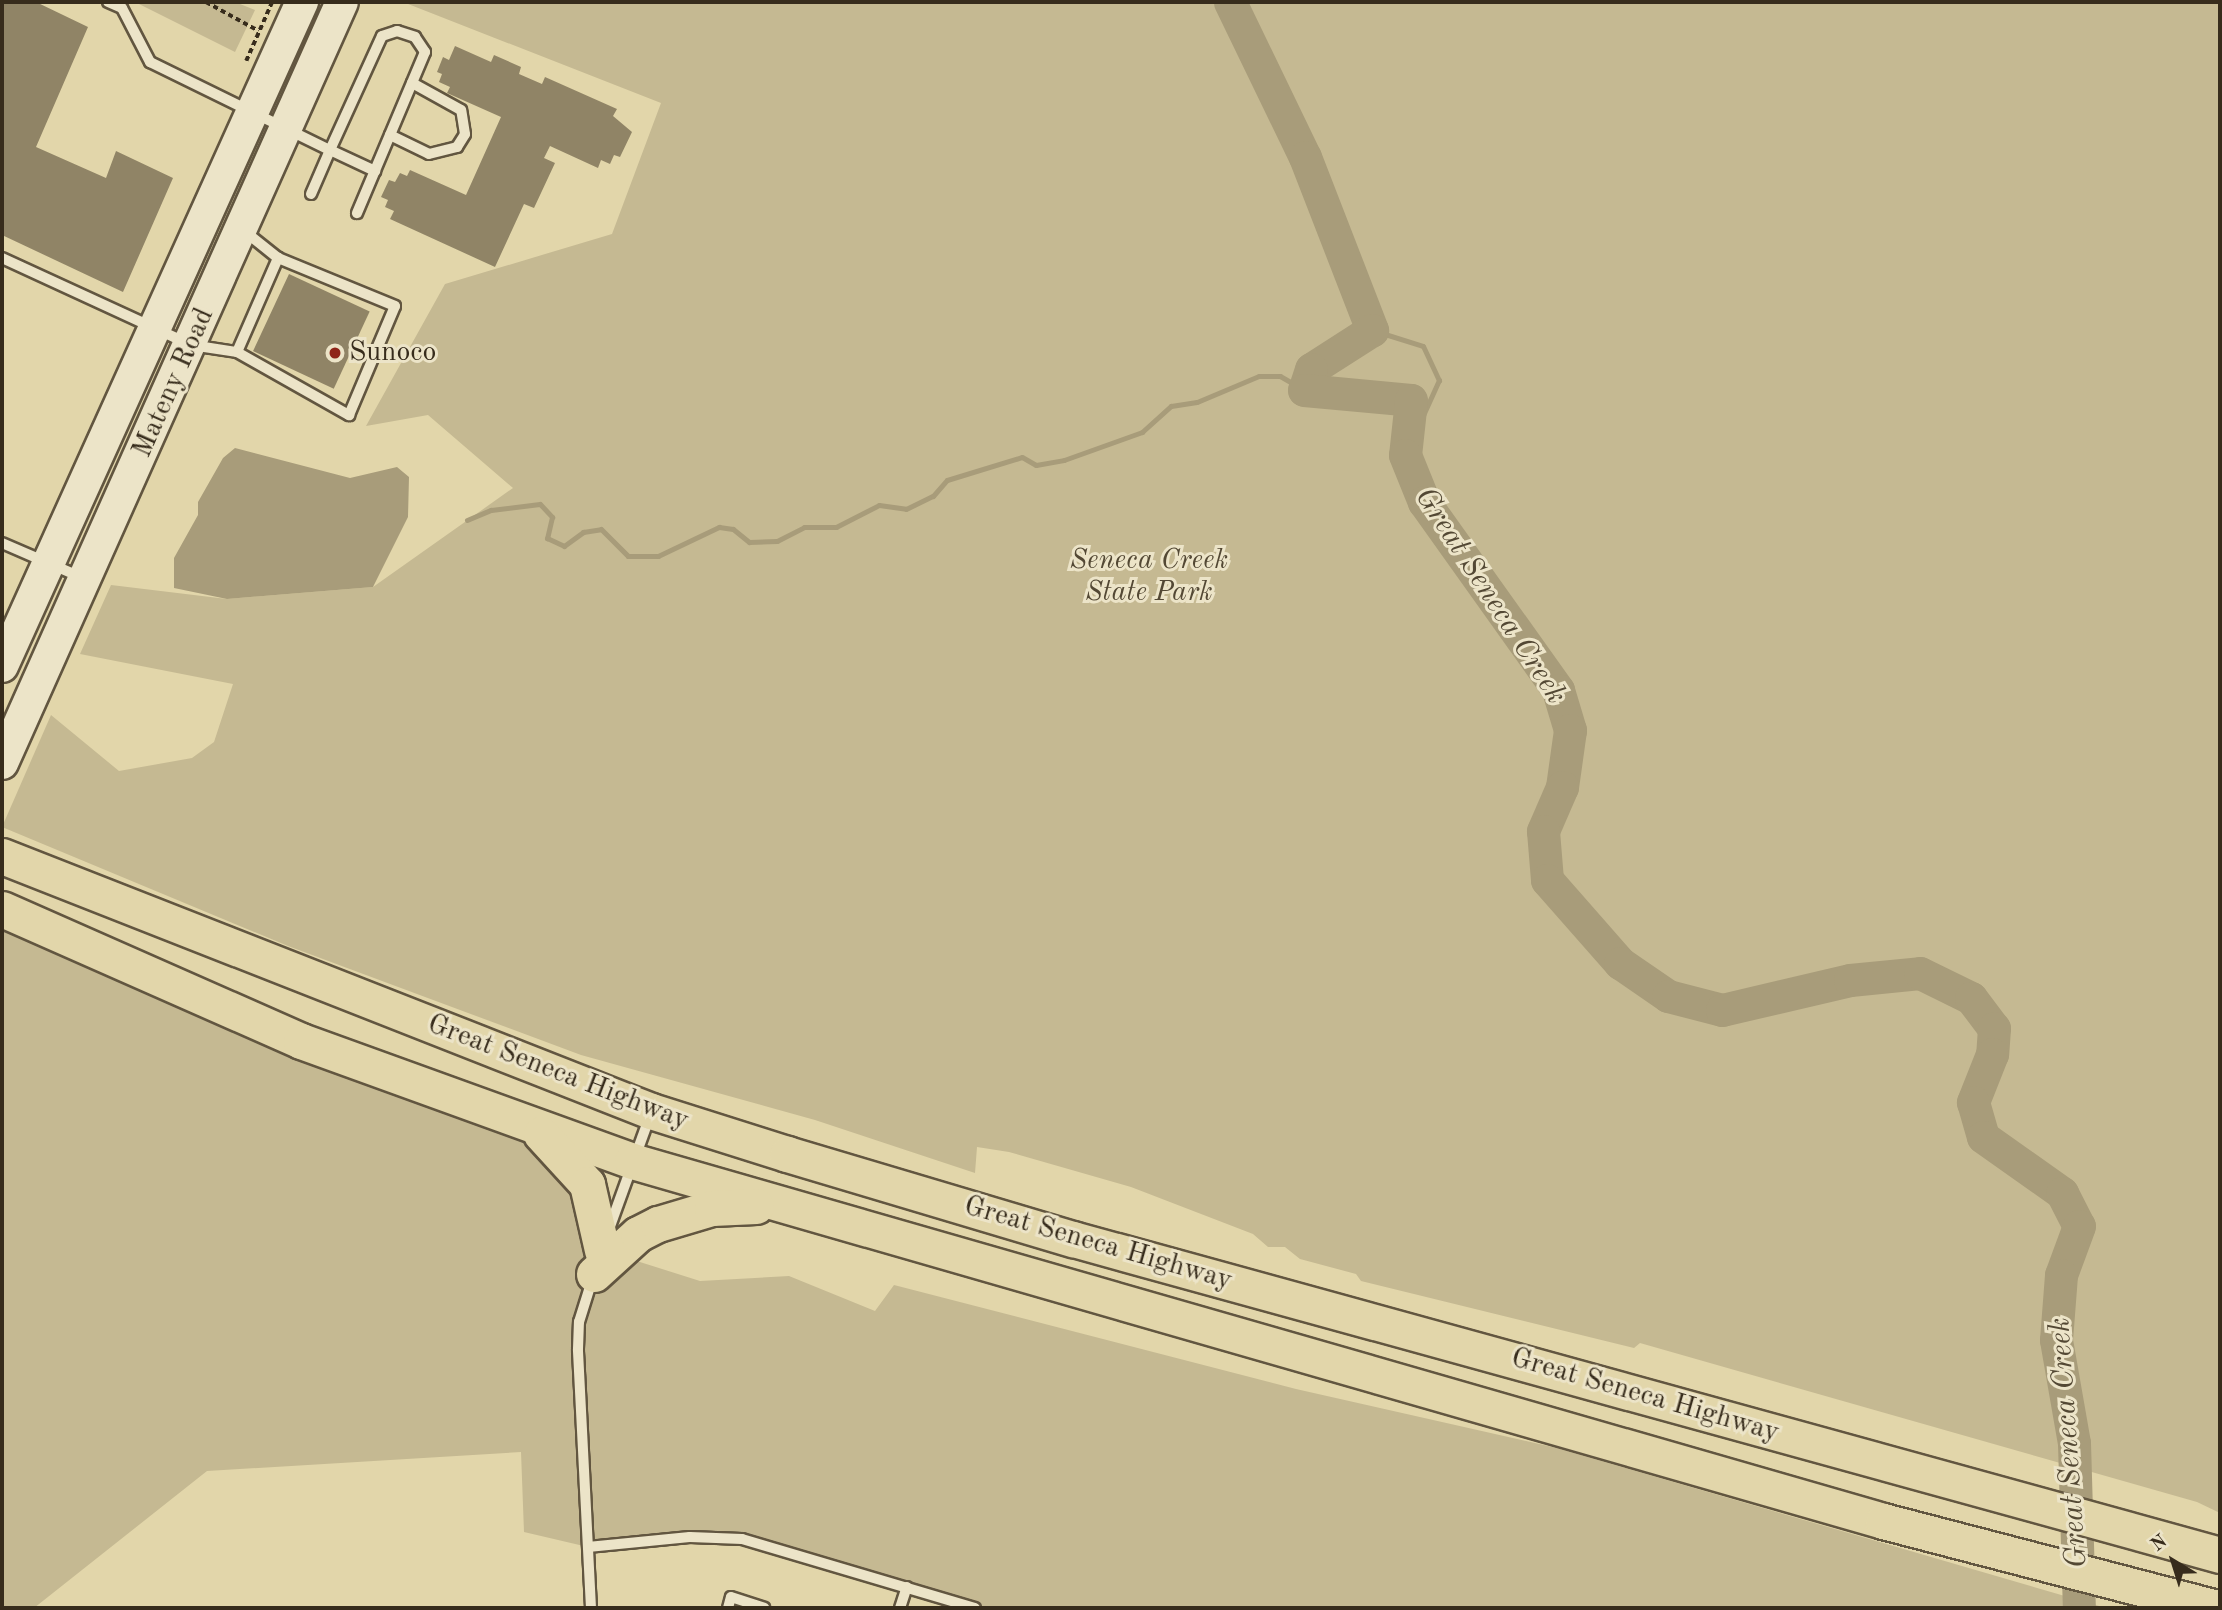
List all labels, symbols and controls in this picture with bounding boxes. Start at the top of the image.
street label: Mateny Road [126,303,222,463]
place label: Sunoco [349,336,436,370]
marker: Sunoco [327,345,343,361]
water label: Great Seneca Creek [1406,481,1574,711]
park label: Seneca Creek State Park [1070,544,1228,610]
street label: Great Seneca Highway [423,1008,693,1138]
street label: Great Seneca Highway [960,1190,1236,1298]
water label: Great Seneca Creek [2042,1316,2096,1570]
street label: Great Seneca Highway [1507,1342,1783,1450]
north arrow [2138,1526,2208,1596]
text: N [2148,1532,2171,1556]

